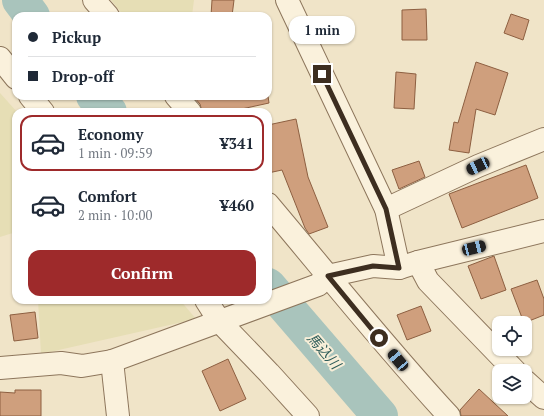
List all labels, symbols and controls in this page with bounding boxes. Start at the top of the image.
callout: 1 min [289,16,355,44]
text: 1 min [304,21,340,39]
text: Pickup [52,27,101,47]
route end [313,65,331,83]
text: Drop-off [52,66,114,86]
text: Economy [78,124,143,144]
icon: car [30,125,66,161]
text: ¥341 [220,133,254,153]
text: 1 min · 09:59 [78,144,152,162]
car [465,155,491,177]
text: Comfort [78,186,137,206]
icon: car [30,187,66,223]
text: ¥460 [220,195,254,215]
text: 2 min · 10:00 [78,206,152,224]
car [461,239,487,257]
button: Confirm [28,250,256,296]
map controls [492,316,532,404]
button: locate [492,316,532,356]
water label: 馬込川 [303,329,347,374]
route start [370,329,388,347]
car [386,347,410,373]
button: layers [492,364,532,404]

